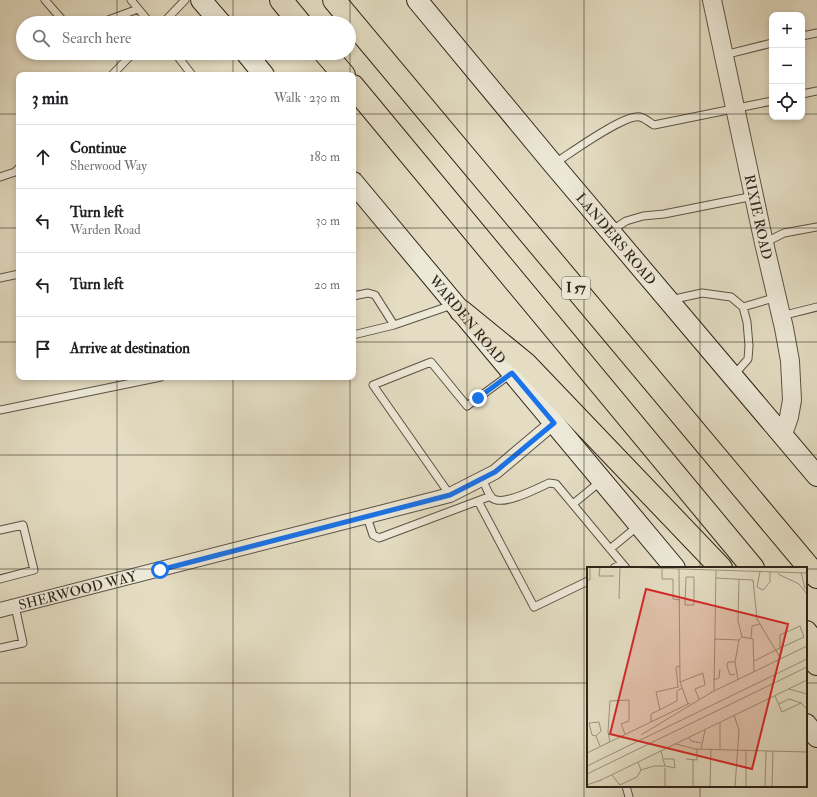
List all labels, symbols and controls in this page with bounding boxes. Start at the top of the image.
map controls [769,12,805,120]
button: + [769,12,805,48]
search box [16,16,356,60]
icon: search [30,27,52,49]
text: Search here [62,29,131,48]
button: − [769,48,805,84]
button: locate [769,84,805,120]
text: 3 min [32,88,69,109]
text: Walk · 230 m [274,90,340,106]
text: Continue [70,139,126,158]
icon: ahead [32,146,54,168]
text: 180 m [310,149,340,165]
text: Sherwood Way [70,158,147,174]
street label: RIXIE ROAD [741,173,776,261]
street label: LANDERS ROAD [573,189,660,288]
text: Turn left [70,203,124,222]
icon: left [32,210,54,232]
text: 30 m [316,213,340,229]
text: Warden Road [70,222,141,238]
street label: WARDEN ROAD [425,271,510,367]
icon: left [32,274,54,296]
text: Turn left [70,275,124,294]
text: 20 m [314,277,340,293]
road number: I 57 [562,277,590,299]
icon: arrive [32,338,54,360]
text: Arrive at destination [70,339,190,358]
route end [469,389,487,407]
route start [151,561,169,579]
street label: SHERWOOD WAY [17,567,139,613]
inset map [587,567,807,787]

